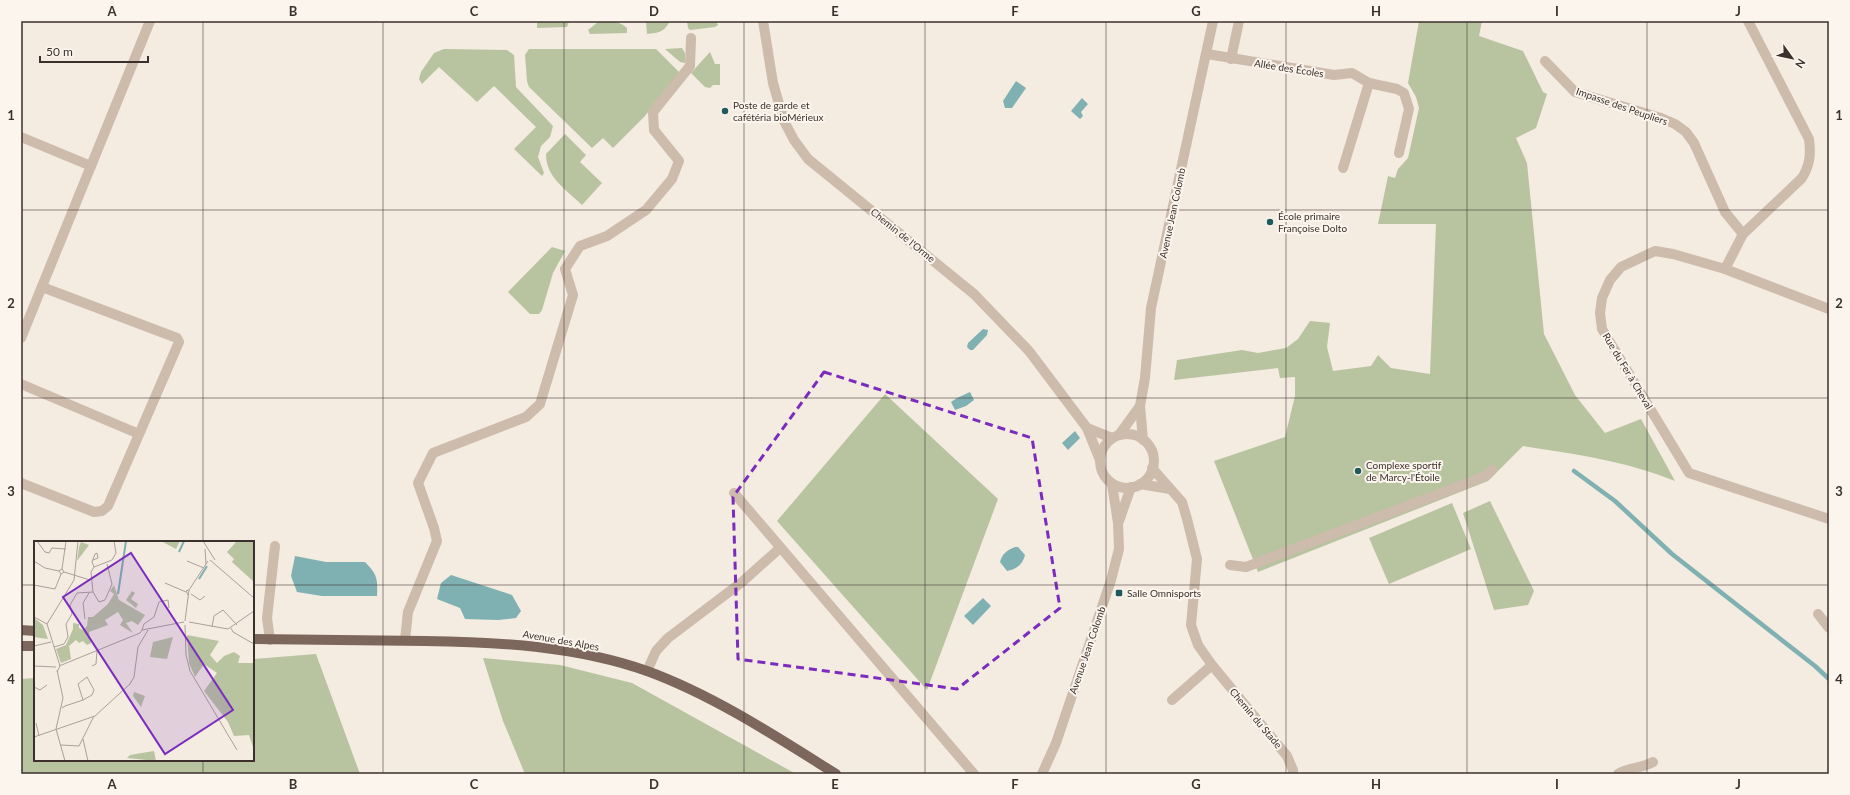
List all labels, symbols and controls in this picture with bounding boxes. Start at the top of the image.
text: A [106,3,117,19]
text: B [289,3,298,19]
text: C [470,3,479,19]
text: D [649,3,659,19]
text: E [831,3,839,19]
text: F [1011,3,1019,19]
text: G [1191,3,1201,19]
text: H [1371,3,1381,19]
text: I [1555,3,1559,19]
text: J [1735,3,1741,19]
scale bar [40,38,148,64]
north arrow [1772,38,1812,78]
text: 50 m [46,44,73,59]
street label: Allée des Écoles [1253,57,1325,79]
text: N [1793,57,1809,71]
street label: Impasse des Peupliers [1575,85,1669,127]
place label: Poste de garde et cafétéria bioMérieux [733,99,823,123]
marker: Poste de garde et cafétéria bioMérieux [720,106,730,116]
text: 1 [7,107,15,123]
text: 1 [1835,107,1843,123]
street label: Avenue Jean Colomb [1157,166,1188,259]
street label: Chemin de l'Orme [868,205,938,265]
place label: École primaire Françoise Dolto [1278,210,1347,234]
marker: École primaire Françoise Dolto [1265,217,1275,227]
text: 2 [7,295,15,311]
text: 2 [1835,295,1843,311]
street label: Rue du Fer à Cheval [1600,331,1656,411]
place label: Complexe sportif de Marcy-l'Étoile [1366,459,1442,483]
marker: Complexe sportif de Marcy-l'Étoile [1353,466,1363,476]
text: 3 [7,483,15,499]
text: 3 [1835,483,1843,499]
inset map [34,541,254,761]
place label: Salle Omnisports [1127,587,1201,599]
marker: Salle Omnisports [1114,588,1124,598]
street label: Avenue Jean Colomb [1066,604,1108,695]
street label: Avenue des Alpes [522,627,600,653]
text: 4 [7,671,15,687]
text: 4 [1835,671,1843,687]
street label: Chemin du Stade [1227,686,1285,750]
text: A [106,776,117,792]
text: B [289,776,298,792]
text: C [470,776,479,792]
text: D [649,776,659,792]
text: E [831,776,839,792]
text: F [1011,776,1019,792]
text: G [1191,776,1201,792]
text: H [1371,776,1381,792]
text: I [1555,776,1559,792]
text: J [1735,776,1741,792]

